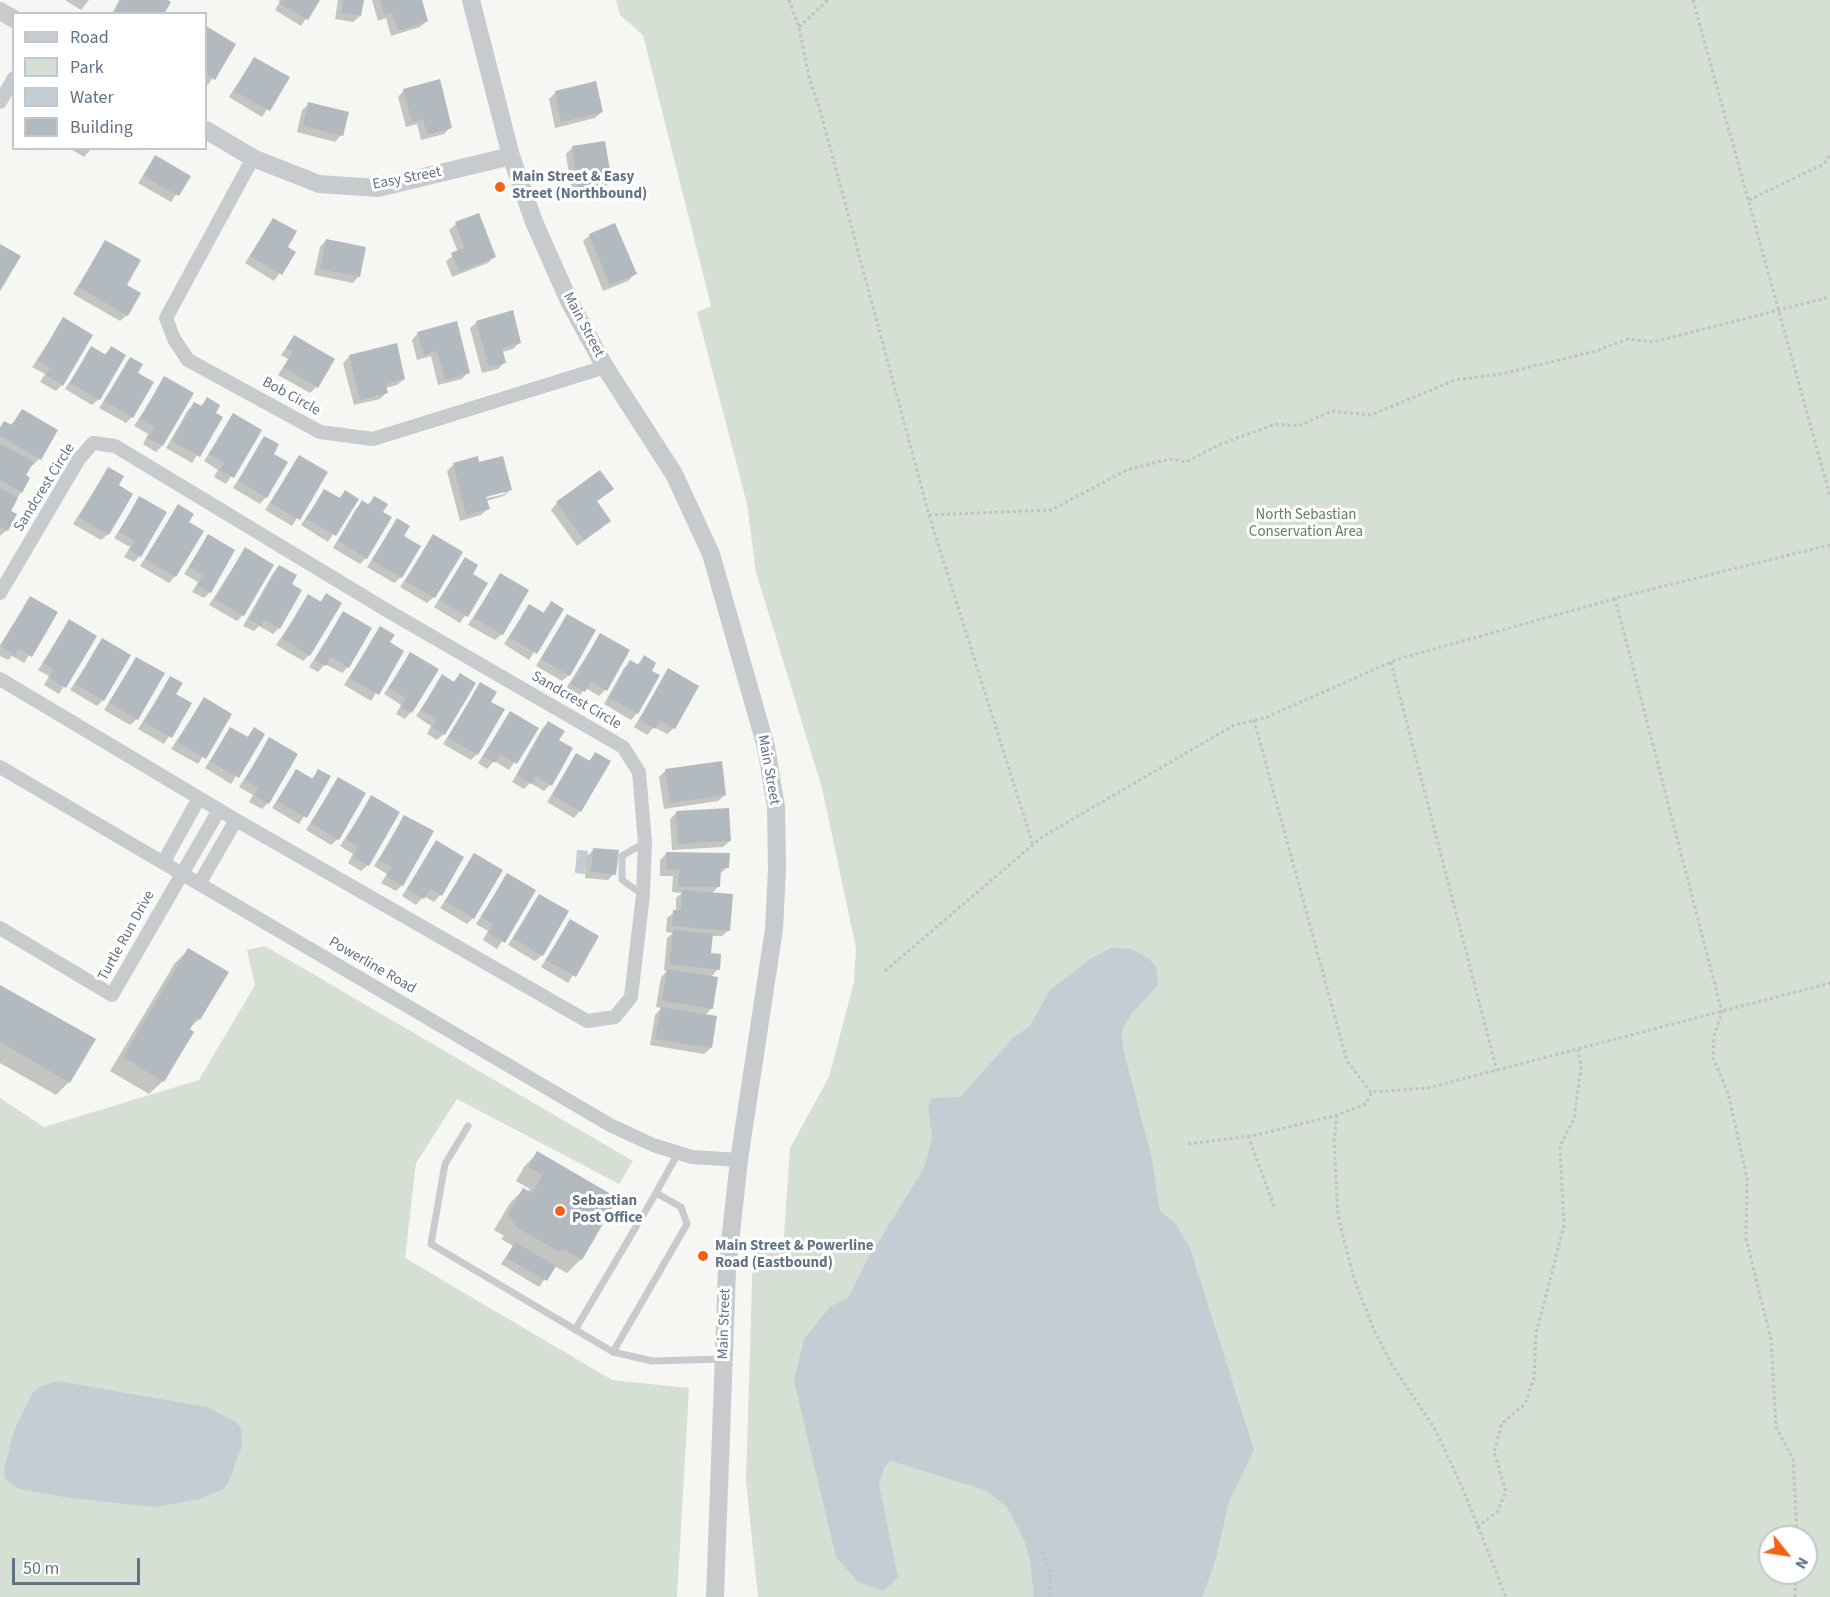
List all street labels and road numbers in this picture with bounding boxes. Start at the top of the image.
street label: Easy Street [371,164,443,194]
street label: Main Street [558,289,608,361]
street label: Bob Circle [259,374,323,420]
street label: Sandcrest Circle [11,440,79,536]
street label: Sandcrest Circle [528,668,624,734]
street label: Main Street [753,734,783,806]
street label: Turtle Run Drive [95,888,159,984]
street label: Powerline Road [325,934,419,998]
street label: Main Street [715,1288,735,1360]

